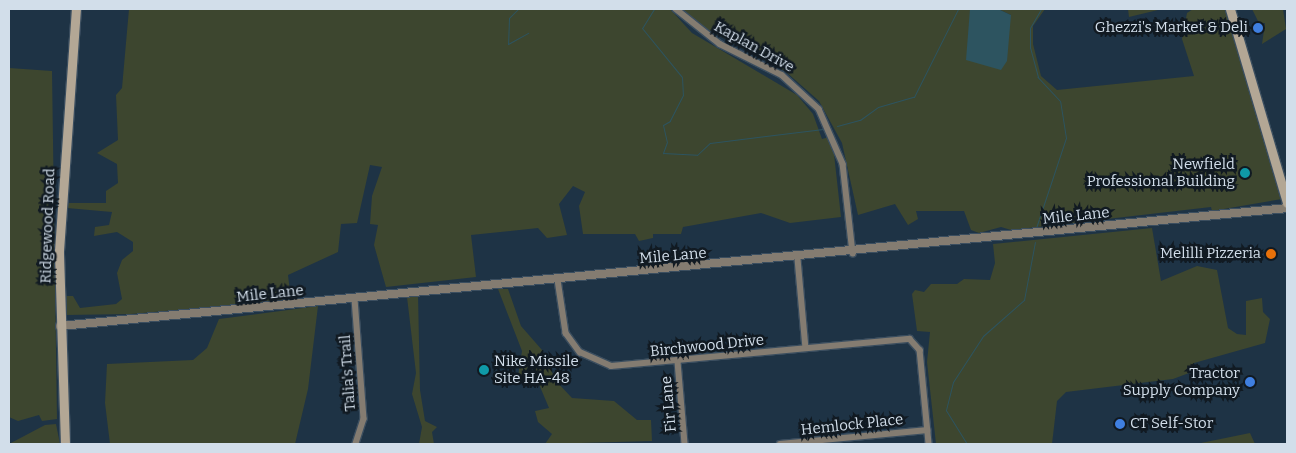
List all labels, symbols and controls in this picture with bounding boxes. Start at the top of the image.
street label: Kaplan Drive [711,18,797,76]
place label: Ghezzi's Market & Deli [1095,19,1248,37]
marker: Ghezzi's Market & Deli [1252,22,1264,34]
place label: Newfield Professional Building [1087,155,1235,190]
marker: Newfield Professional Building [1239,167,1251,179]
street label: Ridgewood Road [37,168,59,284]
street label: Mile Lane [1042,204,1110,228]
street label: Mile Lane [639,244,707,268]
place label: Melilli Pizzeria [1160,245,1261,263]
marker: Melilli Pizzeria [1265,248,1277,260]
street label: Mile Lane [236,282,304,306]
street label: Birchwood Drive [649,331,765,361]
street label: Talia's Trail [336,334,360,412]
place label: Nike Missile Site HA-48 [494,352,579,387]
marker: Nike Missile Site HA-48 [478,364,490,376]
place label: Tractor Supply Company [1123,364,1240,399]
street label: Fir Lane [658,375,680,433]
marker: Tractor Supply Company [1244,376,1256,388]
street label: Hemlock Place [800,411,904,439]
place label: CT Self-Stor [1130,415,1213,433]
marker: CT Self-Stor [1114,418,1126,430]

